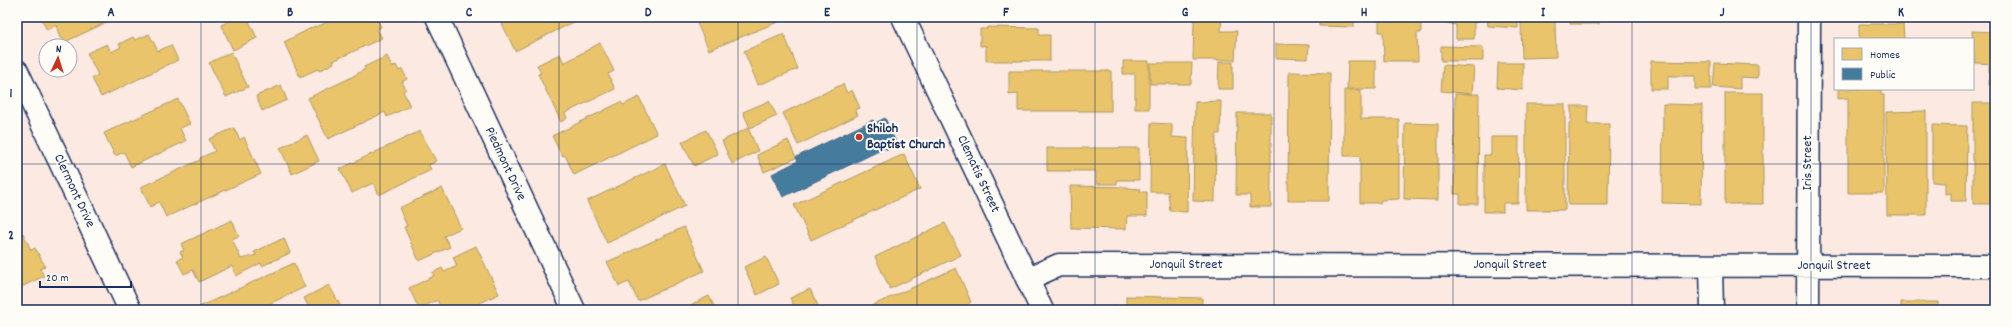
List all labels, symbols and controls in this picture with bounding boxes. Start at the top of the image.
text: A [107,4,115,23]
text: B [287,4,293,23]
text: C [466,4,473,23]
text: D [645,4,652,23]
text: E [824,4,831,23]
text: F [1003,4,1009,23]
text: G [1182,4,1189,23]
text: H [1361,4,1368,23]
text: I [1541,4,1546,23]
text: J [1720,4,1725,23]
text: K [1898,4,1904,23]
north arrow [38,38,78,78]
legend [1834,38,1974,90]
text: N [55,42,62,58]
text: Homes [1870,47,1900,64]
text: Public [1870,67,1896,84]
text: 1 [10,85,13,104]
place label: Shiloh Baptist Church [867,119,946,155]
street label: Piedmont Drive [479,124,531,204]
marker: Shiloh Baptist Church [854,132,864,142]
street label: Clematis Street [951,132,1005,216]
street label: Iris Street [1798,135,1818,191]
street label: Clermont Drive [48,151,100,231]
text: 2 [8,227,14,246]
street label: Jonquil Street [1149,255,1223,275]
street label: Jonquil Street [1473,255,1547,275]
street label: Jonquil Street [1797,256,1871,276]
scale bar [40,263,131,289]
text: 20 m [46,270,69,287]

